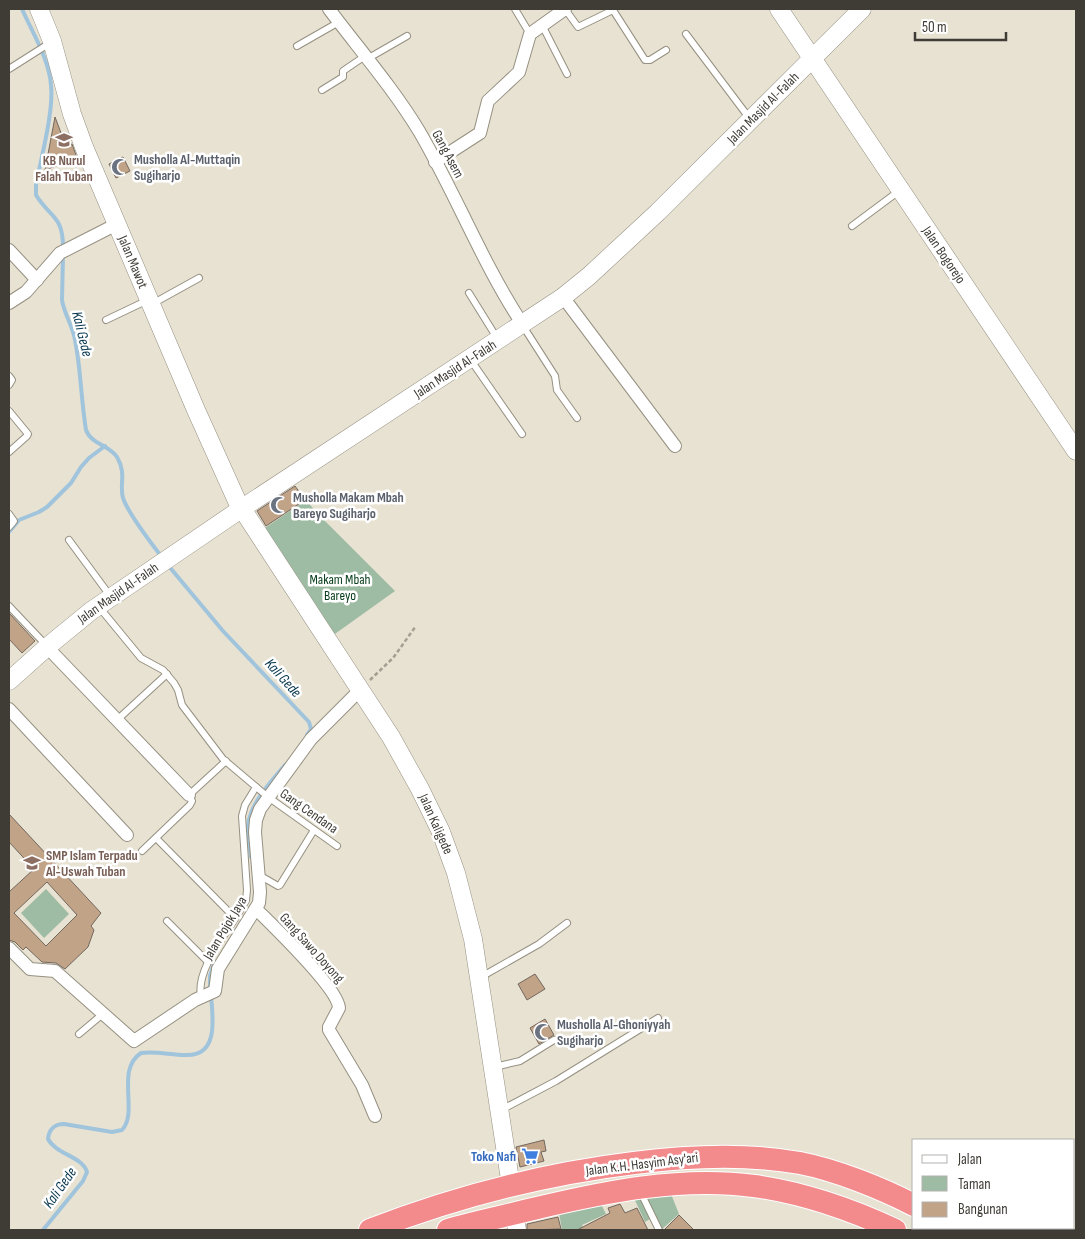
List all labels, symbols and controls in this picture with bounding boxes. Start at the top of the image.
scale bar [915,10,1006,42]
text: 50 m [922,18,947,37]
street label: Jalan Masjid Al-Falah [723,68,803,148]
street label: Gang Asem [428,127,468,181]
school or university icon: KB Nurul Falah Tuban [54,130,74,150]
place label: Musholla Al-Muttaqin Sugiharjo [134,151,240,184]
place label: KB Nurul Falah Tuban [35,152,93,185]
mosque icon: Musholla Al-Muttaqin Sugiharjo [110,157,130,177]
street label: Jalan Bogorejo [918,222,969,287]
street label: Jalan Mawot [114,232,152,291]
water label: Kali Gede [67,309,97,359]
street label: Jalan Masjid Al-Falah [410,336,499,402]
place label: Musholla Makam Mbah Bareyo Sugiharjo [293,489,404,522]
mosque icon: Musholla Makam Mbah Bareyo Sugiharjo [269,495,289,515]
street label: Jalan Masjid Al-Falah [73,559,162,628]
park label: Makam Mbah Bareyo [309,571,371,604]
water label: Kali Gede [261,655,305,701]
street label: Gang Cendana [277,785,341,837]
street label: Jalan Kaligede [415,790,457,857]
place label: SMP Islam Terpadu Al-Uswah Tuban [45,847,138,880]
school or university icon: SMP Islam Terpadu Al-Uswah Tuban [22,853,42,873]
street label: Jalan Pojok Jaya [199,893,251,964]
street label: Gang Sawo Doyong [276,909,348,987]
place label: Musholla Al-Ghoniyyah Sugiharjo [557,1016,670,1049]
mosque icon: Musholla Al-Ghoniyyah Sugiharjo [533,1022,553,1042]
legend [912,1139,1075,1229]
supermarket icon: Toko Nafi [520,1146,540,1166]
place label: Toko Nafi [471,1148,516,1165]
street label: Jalan K.H. Hasyim Asy'ari [584,1149,699,1179]
text: Jalan [957,1150,982,1169]
water label: Kali Gede [39,1164,81,1212]
text: Taman [958,1175,991,1194]
text: Bangunan [958,1200,1008,1219]

